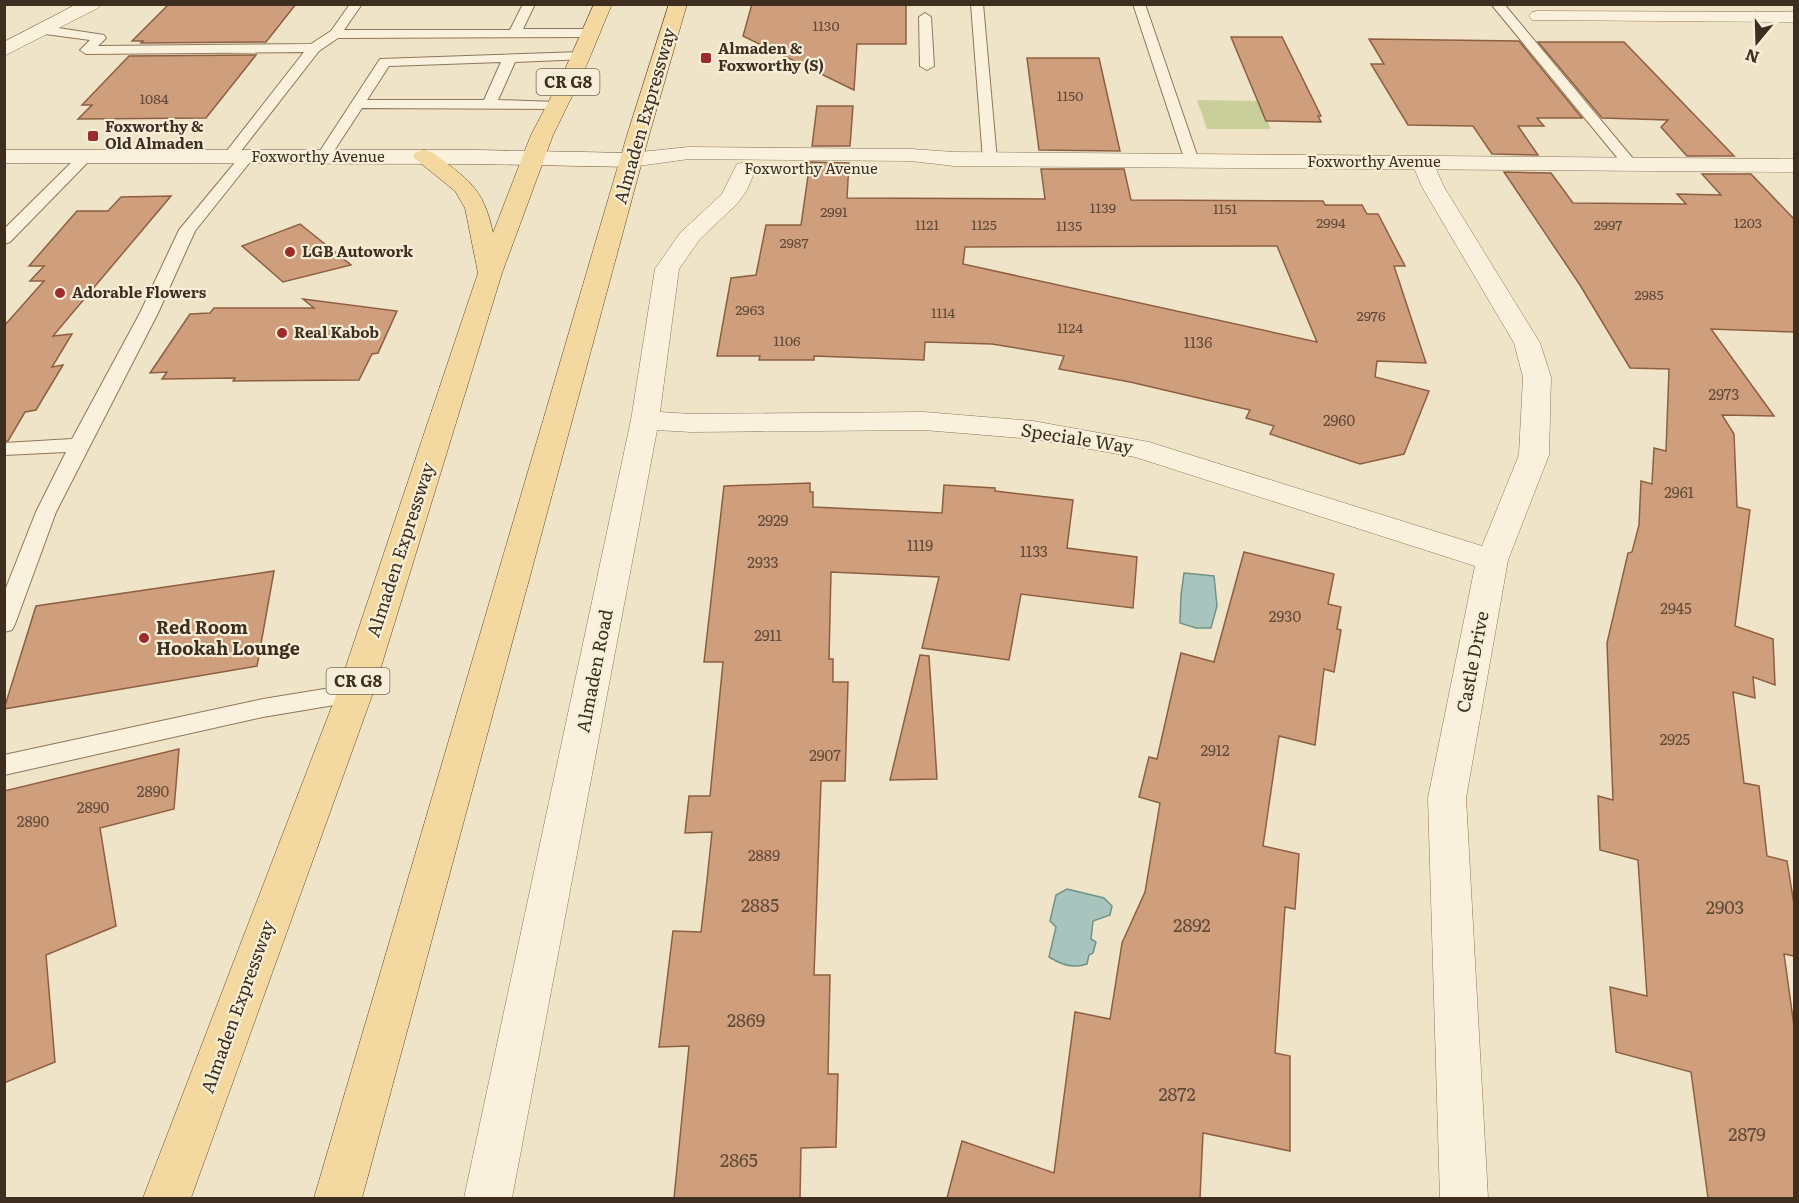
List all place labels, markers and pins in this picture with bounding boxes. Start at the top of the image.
place label: Almaden & Foxworthy (S) [718,36,824,76]
marker: Almaden & Foxworthy (S) [699,51,713,65]
place label: Foxworthy & Old Almaden [105,114,204,154]
marker: Foxworthy & Old Almaden [86,129,100,143]
place label: LGB Autowork [302,239,414,262]
marker: LGB Autowork [283,245,297,259]
place label: Adorable Flowers [72,280,207,303]
marker: Adorable Flowers [53,286,67,300]
place label: Real Kabob [294,320,379,343]
marker: Real Kabob [275,326,289,340]
place label: Red Room Hookah Lounge [156,613,300,661]
marker: Red Room Hookah Lounge [137,631,151,645]

